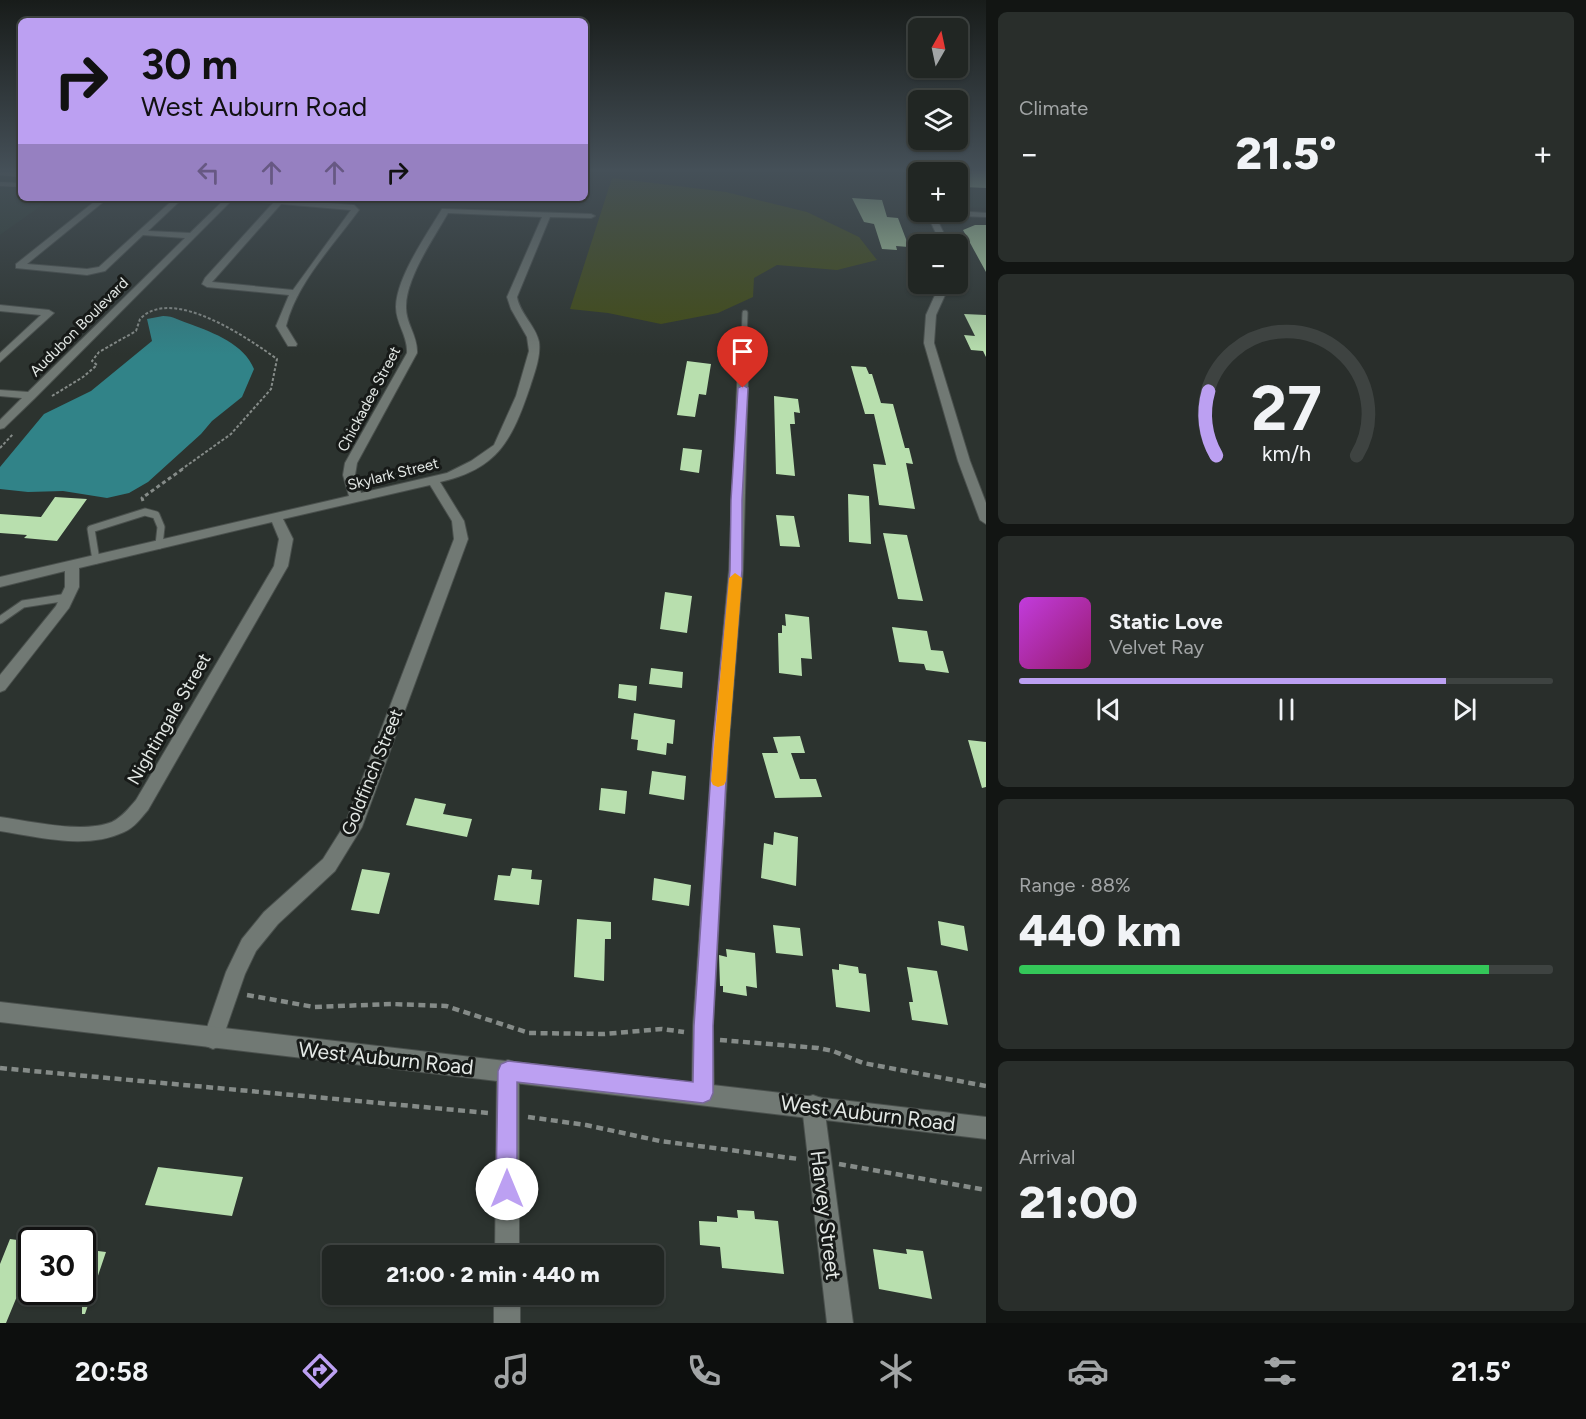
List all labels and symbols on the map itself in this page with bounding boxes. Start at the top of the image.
north arrow [908,18,968,78]
street label: Audubon Boulevard [26,274,132,380]
pin [717,326,768,388]
street label: Chickadee Street [334,343,404,455]
street label: Skylark Street [346,454,441,494]
street label: Nightingale Street [122,649,216,789]
street label: Goldfinch Street [337,706,407,838]
street label: West Auburn Road [297,1036,475,1080]
street label: West Auburn Road [779,1090,957,1136]
street label: Harvey Street [806,1149,846,1281]
position arrow [475,1157,539,1221]
speed limit sign: 30 [18,1227,96,1305]

